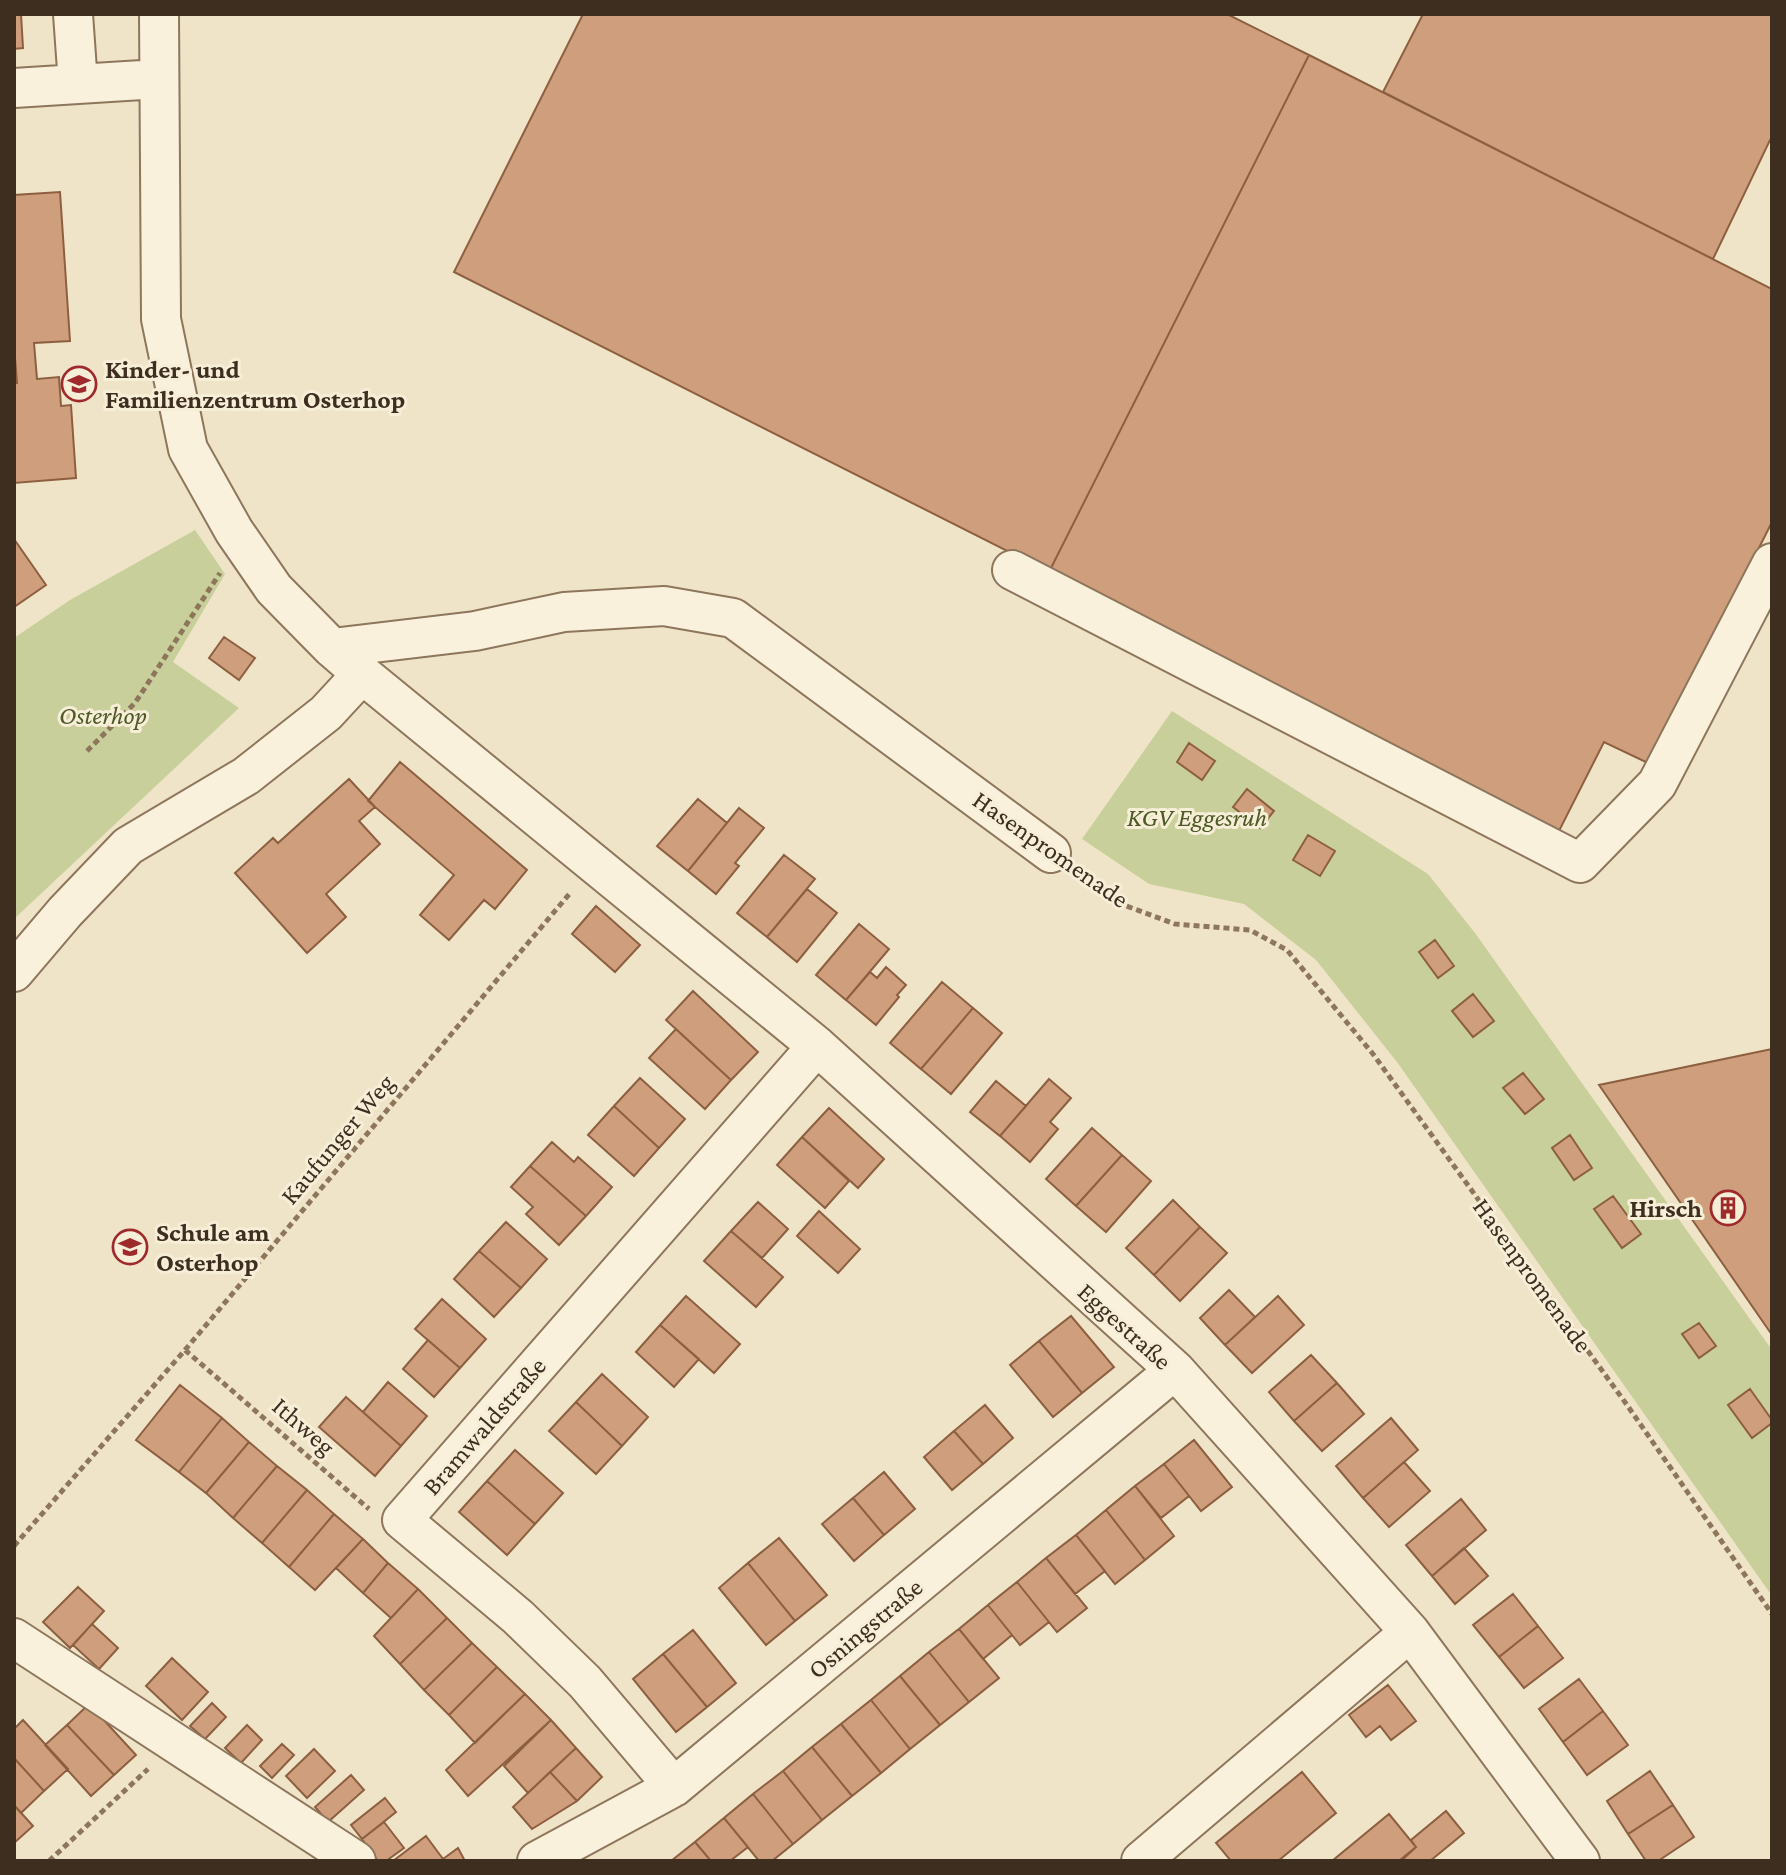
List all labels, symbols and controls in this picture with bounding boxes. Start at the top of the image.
place label: Kinder- und Familienzentrum Osterhop [105,355,405,414]
school or university icon: Kinder- und Familienzentrum Osterhop [60,365,98,403]
park label: Osterhop [59,701,147,730]
street label: Hasenpromenade [967,785,1134,914]
park label: KGV Eggesruh [1127,803,1267,832]
street label: Kaufunger Weg [275,1068,400,1210]
building icon: Hirsch [1709,1189,1747,1227]
street label: Hasenpromenade [1467,1193,1598,1358]
place label: Hirsch [1629,1194,1702,1223]
place label: Schule am Osterhop [156,1218,270,1277]
school or university icon: Schule am Osterhop [111,1228,149,1266]
street label: Eggestraße [1072,1277,1177,1376]
street label: Bramwaldstraße [417,1352,552,1501]
street label: Ithweg [267,1391,341,1462]
street label: Osningstraße [802,1572,928,1685]

